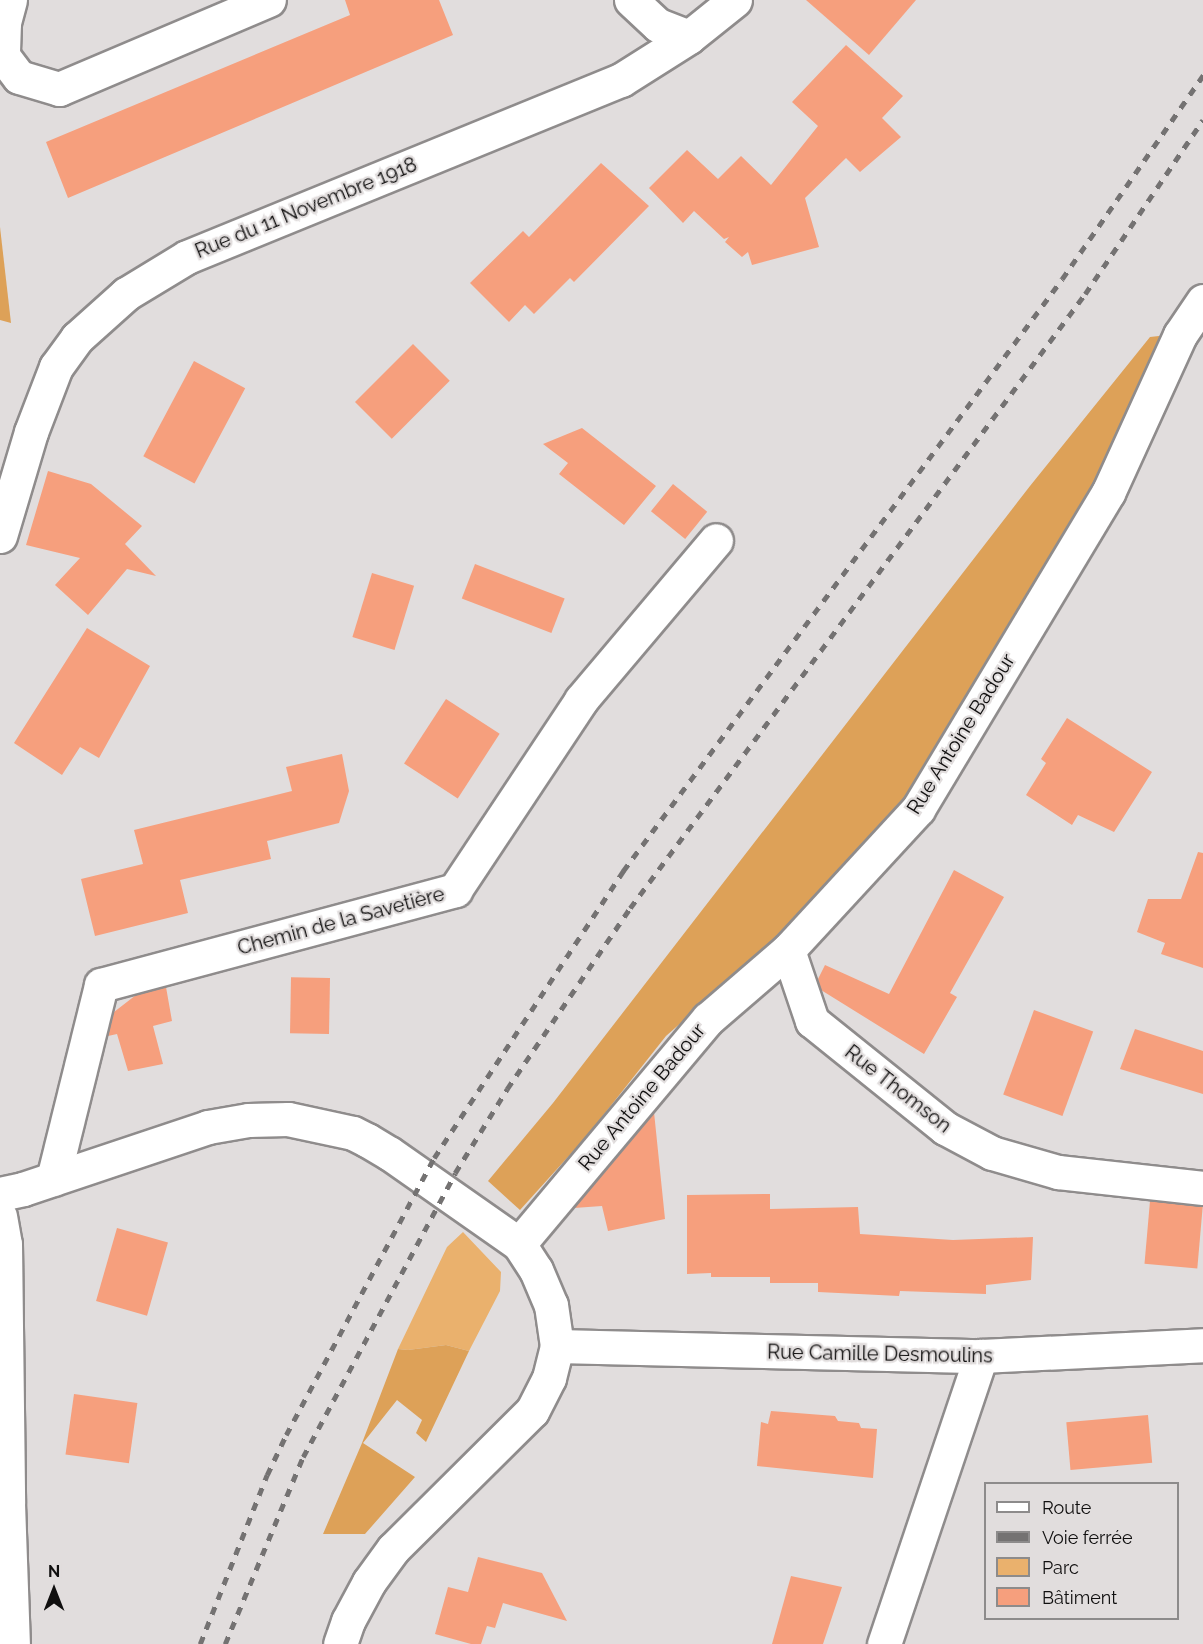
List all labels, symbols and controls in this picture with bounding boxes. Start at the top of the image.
street label: Rue du 11 Novembre 1918 [192,152,420,264]
street label: Rue Antoine Badour [902,649,1020,819]
street label: Chemin de la Savetière [235,882,447,960]
street label: Rue Antoine Badour [573,1018,711,1176]
street label: Rue Thomson [840,1040,956,1138]
street label: Rue Camille Desmoulins [767,1340,993,1368]
legend [984,1482,1179,1620]
text: Route [1042,1497,1091,1518]
text: Voie ferrée [1042,1527,1133,1548]
text: Parc [1042,1557,1079,1578]
north arrow [24,1560,84,1620]
text: N [48,1562,60,1581]
text: Bâtiment [1042,1587,1117,1608]

